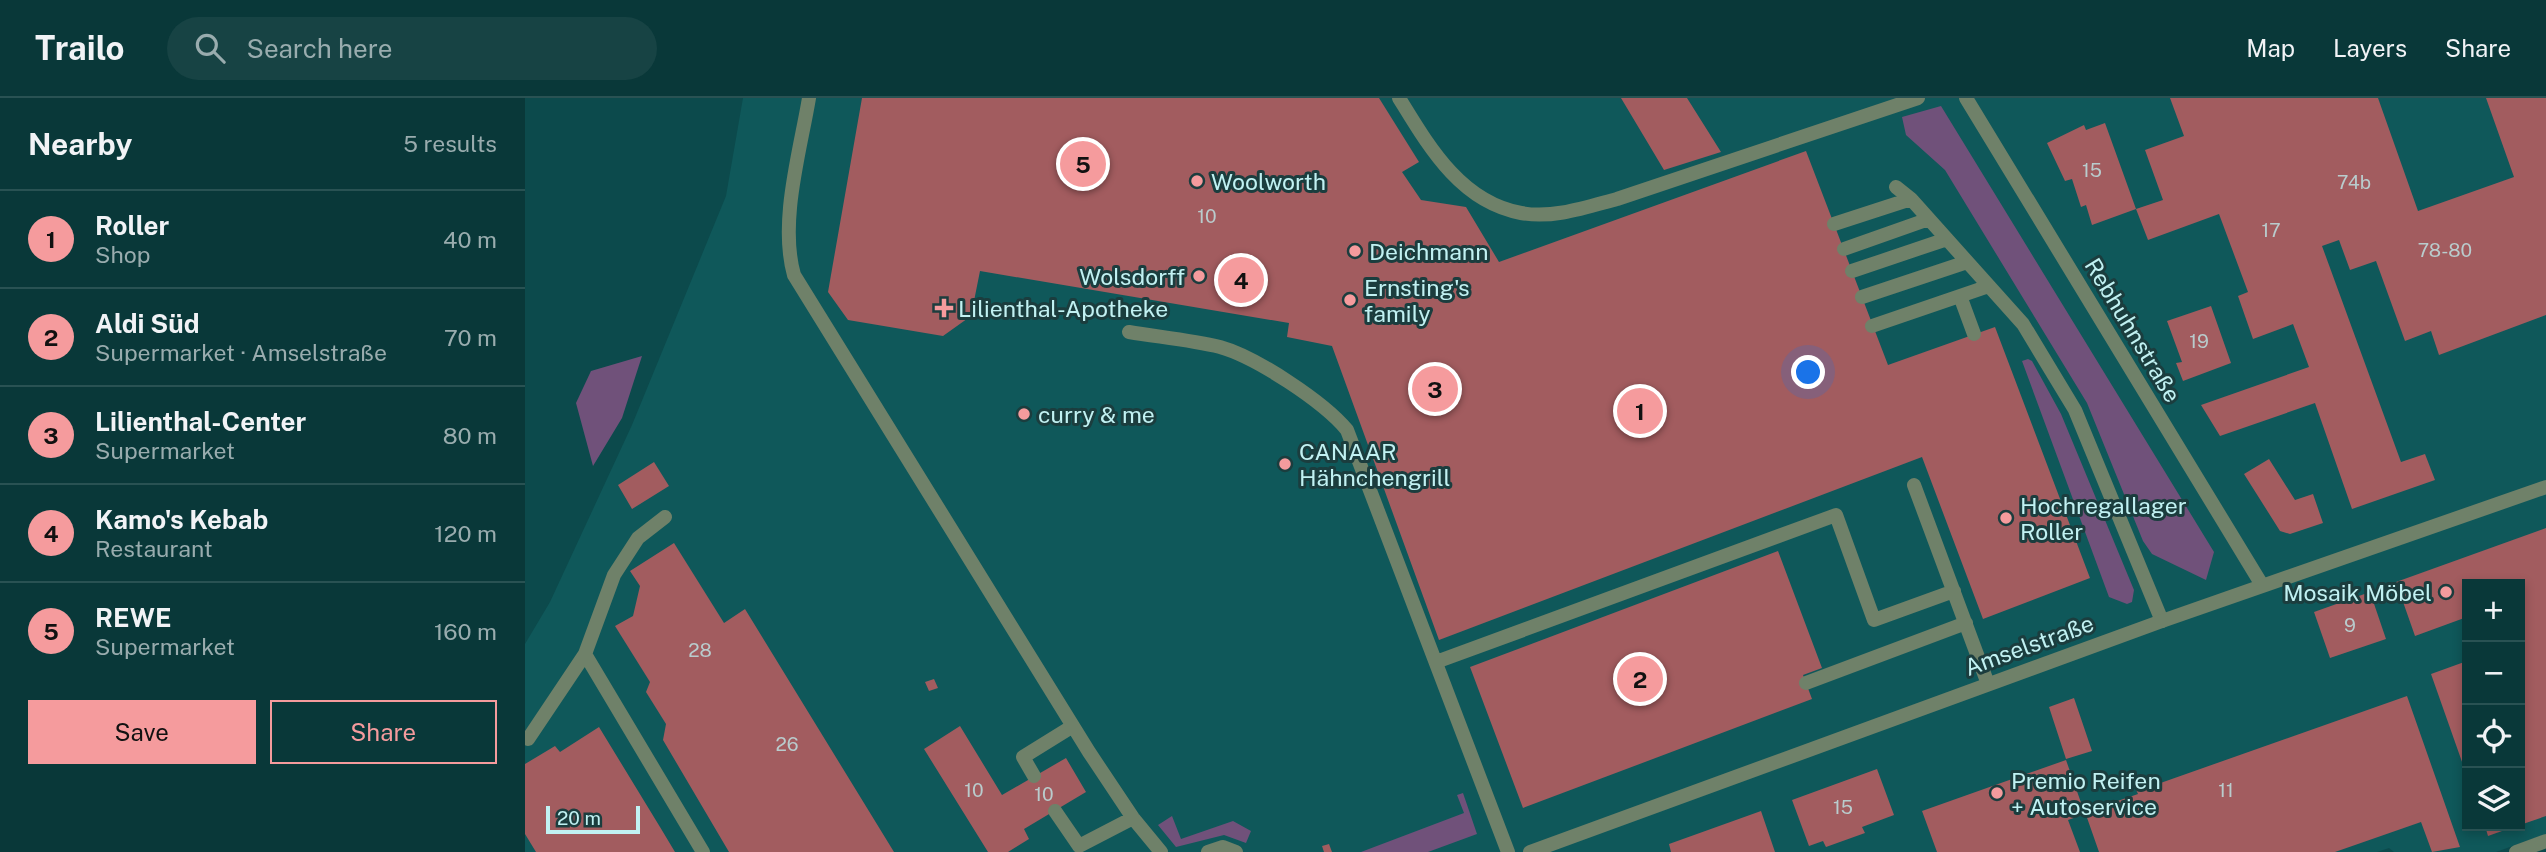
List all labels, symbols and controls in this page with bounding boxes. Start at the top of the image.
search box [167,17,657,80]
text: Trailo [35,29,125,67]
icon: search [191,29,229,67]
text: Search here [247,33,392,64]
text: Map [2246,34,2295,62]
text: Layers [2333,34,2407,62]
text: Share [2445,34,2511,62]
text: Nearby [28,126,132,162]
text: 5 results [403,130,497,157]
pin: 5 [1060,138,1106,190]
house number: 15 [2082,159,2102,181]
place label: Woolworth [1211,168,1326,195]
house number: 74b [2337,171,2371,193]
marker: Woolworth [1189,173,1205,189]
house number: 10 [1197,205,1217,227]
text: Roller [95,210,169,241]
house number: 17 [2261,219,2281,241]
text: 1 [46,226,56,253]
text: 40 m [443,226,497,253]
place label: Deichmann [1369,238,1488,265]
house number: 78-80 [2418,239,2472,261]
text: Shop [95,241,150,268]
marker: Deichmann [1347,243,1363,259]
street label: Rebhuhnstraße [2079,253,2187,407]
pin: 4 [1218,254,1264,306]
place label: Wolsdorff [1079,263,1185,290]
marker: Wolsdorff [1191,268,1207,284]
place label: Ernsting's family [1364,274,1470,327]
marker: Ernsting's family [1342,292,1358,308]
place label: Lilienthal-Apotheke [958,295,1168,322]
marker: Lilienthal-Apotheke [936,300,952,316]
text: Aldi Süd [95,308,200,339]
text: 2 [44,324,58,351]
text: 70 m [444,324,497,351]
house number: 19 [2189,330,2209,352]
text: Supermarket · Amselstraße [95,339,387,366]
your location [1791,355,1825,389]
pin: 3 [1412,363,1458,415]
pin: 1 [1617,385,1663,437]
place label: curry & me [1038,401,1155,428]
text: Lilienthal-Center [95,406,306,437]
marker: curry & me [1016,406,1032,422]
text: 3 [43,422,59,449]
text: 80 m [443,422,497,449]
text: Supermarket [95,437,235,464]
place label: CANAAR Hähnchengrill [1299,438,1450,491]
marker: CANAAR Hähnchengrill [1277,456,1293,472]
place label: Hochregallager Roller [2020,492,2187,545]
text: Kamo's Kebab [95,504,268,535]
marker: Hochregallager Roller [1998,510,2014,526]
text: 4 [43,520,59,547]
text: 120 m [434,520,497,547]
text: Restaurant [95,535,213,562]
place label: Mosaik Möbel [2283,579,2432,606]
map controls [2462,579,2525,831]
button: + [2462,579,2525,642]
marker: Mosaik Möbel [2438,584,2454,600]
text: REWE [95,602,171,633]
street label: Amselstraße [1961,609,2097,681]
house number: 9 [2344,614,2356,636]
text: 5 [43,618,59,645]
text: 160 m [434,618,497,645]
text: Supermarket [95,633,235,660]
house number: 28 [688,639,712,661]
button: − [2462,642,2525,705]
pin: 2 [1617,653,1663,705]
button: Save [28,700,256,764]
button: Share [270,700,497,764]
button: locate [2462,705,2525,768]
house number: 26 [775,733,799,755]
place label: Premio Reifen + Autoservice [2011,767,2161,820]
button: layers [2462,768,2525,831]
house number: 10 [964,779,984,801]
house number: 11 [2218,779,2234,801]
house number: 10 [1034,783,1054,805]
marker: Premio Reifen + Autoservice [1989,785,2005,801]
house number: 15 [1833,796,1853,818]
scale bar [546,803,641,835]
text: 20 m [557,807,601,829]

